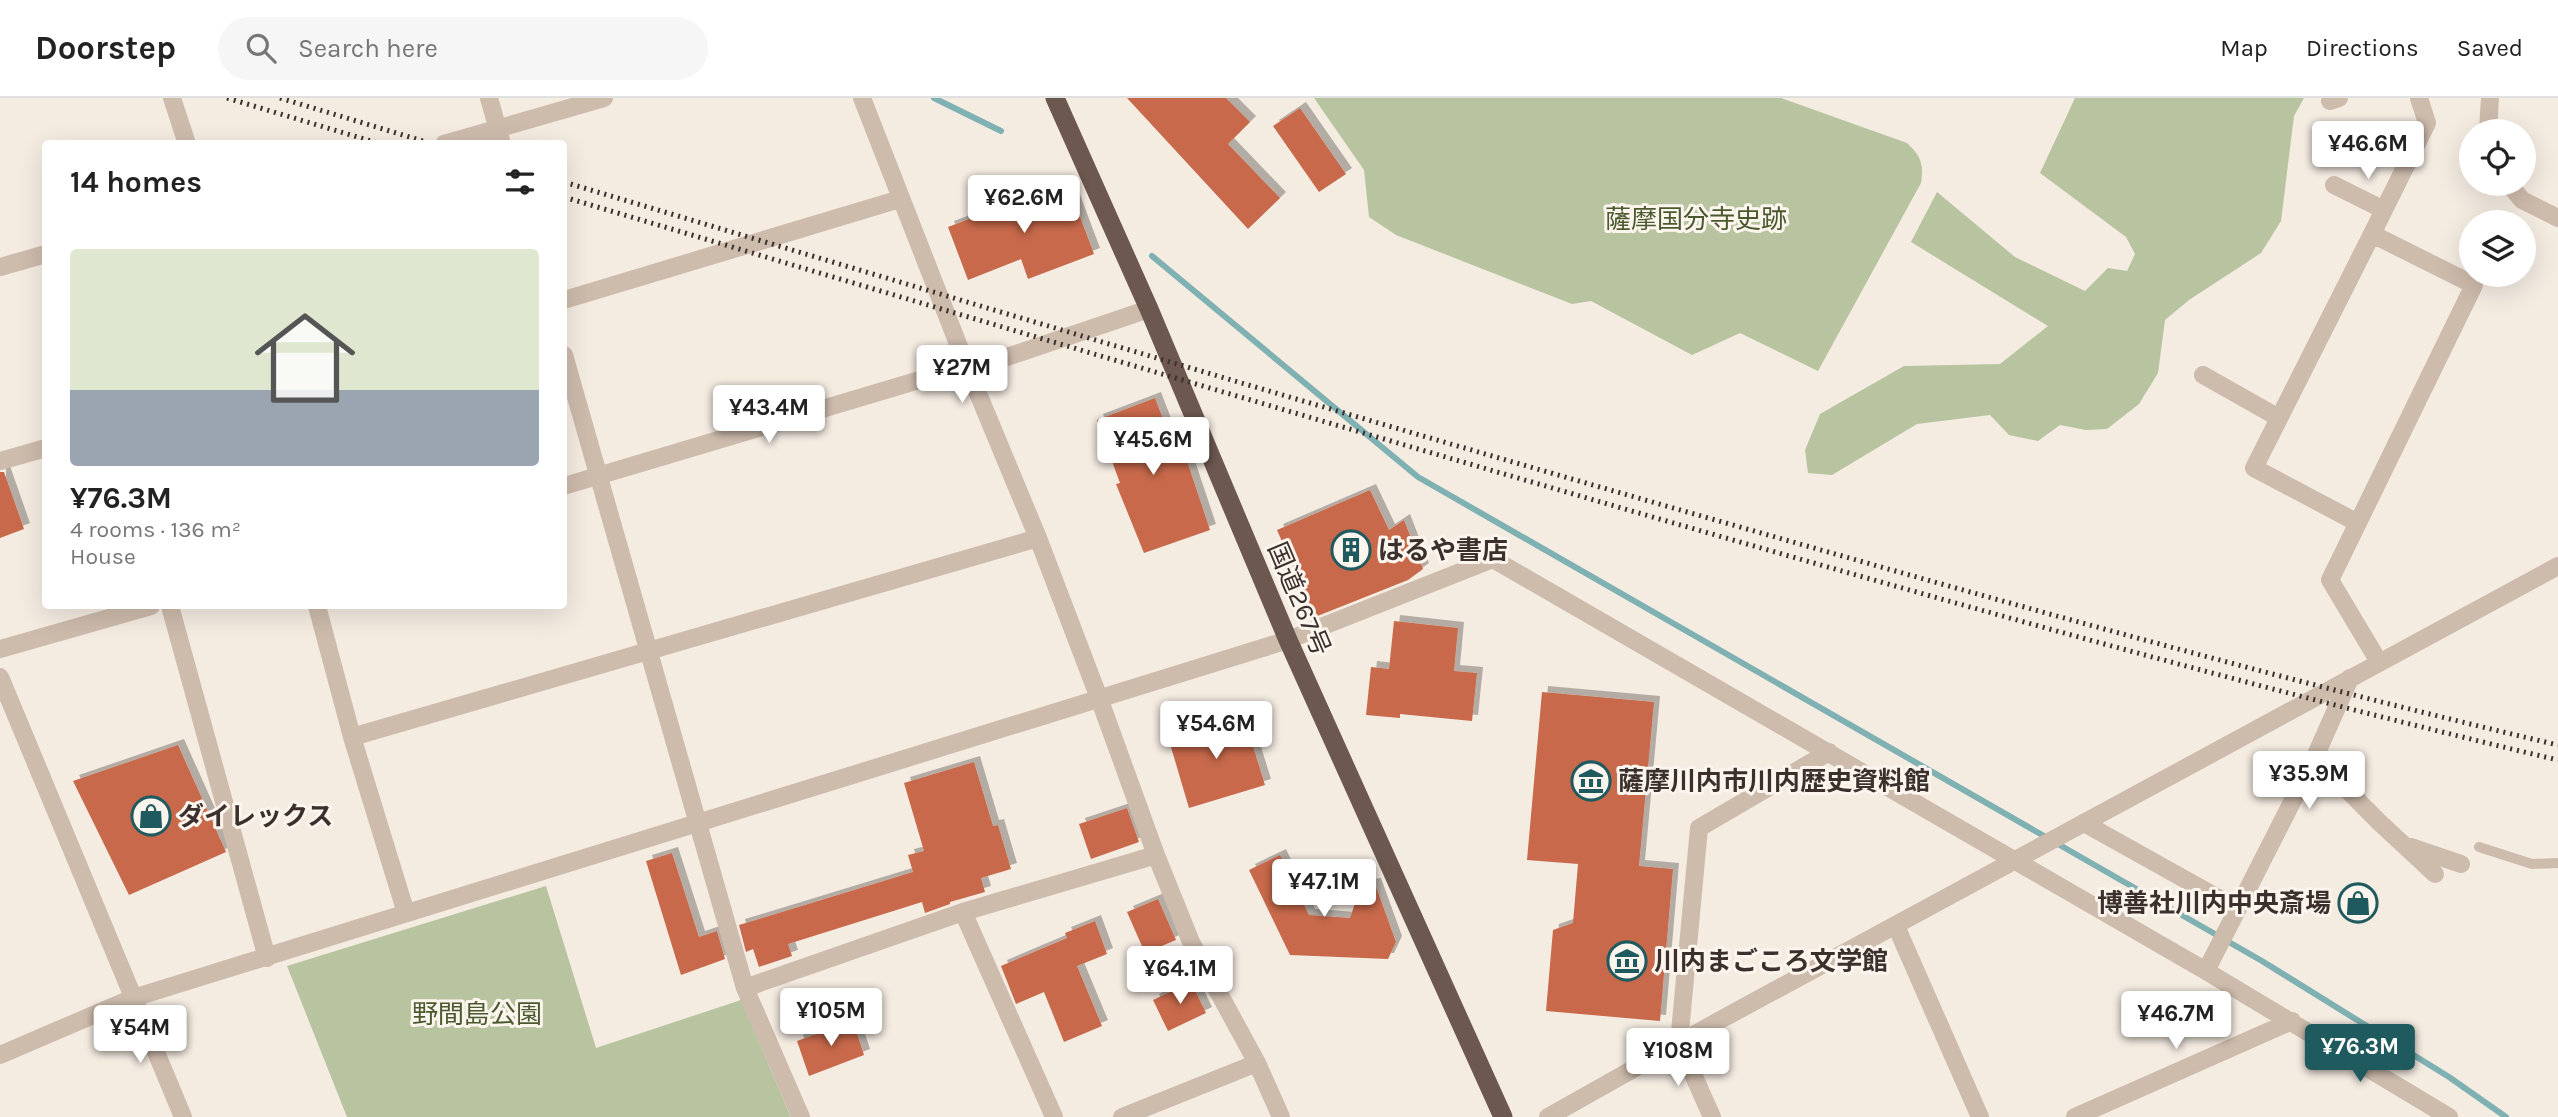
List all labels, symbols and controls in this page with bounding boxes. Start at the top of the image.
search box [218,17,708,80]
text: Doorstep [35,29,176,67]
icon: search [242,29,280,67]
text: Search here [298,33,438,64]
text: Map [2220,34,2268,62]
text: Directions [2306,34,2419,62]
text: Saved [2457,34,2523,62]
map controls [2459,119,2536,287]
button: locate [2459,119,2536,196]
pin: ¥46.6M [2311,122,2425,181]
text: ¥46.6M [2328,130,2408,157]
icon: filters [501,163,539,201]
text: 14 homes [70,164,202,200]
pin: ¥62.6M [967,176,1081,235]
text: ¥62.6M [984,184,1064,211]
park label: 薩摩国分寺史跡 [1605,204,1787,235]
button: layers [2459,210,2536,287]
icon: home [242,295,368,421]
pin: ¥27M [921,345,1003,405]
text: ¥27M [933,354,991,381]
pin: ¥43.4M [712,386,826,445]
text: ¥43.4M [729,394,809,421]
pin: ¥45.6M [1096,418,1210,477]
text: ¥45.6M [1113,426,1193,453]
text: ¥76.3M [70,480,172,516]
text: 4 rooms · 136 m² [70,516,241,543]
building icon: はるや書店 [1330,529,1372,571]
place label: はるや書店 [1378,535,1508,566]
street label: 国道267号 [1261,538,1337,660]
text: House [70,543,136,570]
pin: ¥54.6M [1159,702,1273,761]
text: ¥54.6M [1176,710,1256,737]
pin: ¥35.9M [2252,752,2366,811]
museum icon: 薩摩川内市川内歴史資料館 [1570,760,1612,802]
text: ¥35.9M [2269,760,2349,787]
place label: 薩摩川内市川内歴史資料館 [1618,766,1930,797]
shop icon: ダイレックス [130,795,172,837]
place label: ダイレックス [178,801,333,832]
pin: ¥47.1M [1267,860,1381,919]
text: ¥47.1M [1288,868,1360,895]
shop icon: 博善社川内中央斎場 [2337,882,2379,924]
place label: 博善社川内中央斎場 [2097,888,2331,919]
museum icon: 川内まごころ文学館 [1606,940,1648,982]
pin: ¥64.1M [1123,946,1237,1006]
place label: 川内まごころ文学館 [1654,946,1888,977]
text: ¥64.1M [1143,955,1217,982]
pin: ¥105M [782,988,880,1048]
pin: ¥46.7M [2119,992,2233,1051]
text: ¥105M [796,997,866,1024]
park label: 野間島公園 [412,999,542,1030]
text: ¥46.7M [2137,1000,2215,1027]
pin: ¥54M [99,1006,181,1065]
text: ¥54M [110,1014,170,1041]
pin: ¥76.3M [2303,1024,2417,1084]
pin: ¥108M [1629,1028,1727,1088]
text: ¥76.3M [2321,1033,2399,1060]
text: ¥108M [1642,1037,1714,1064]

